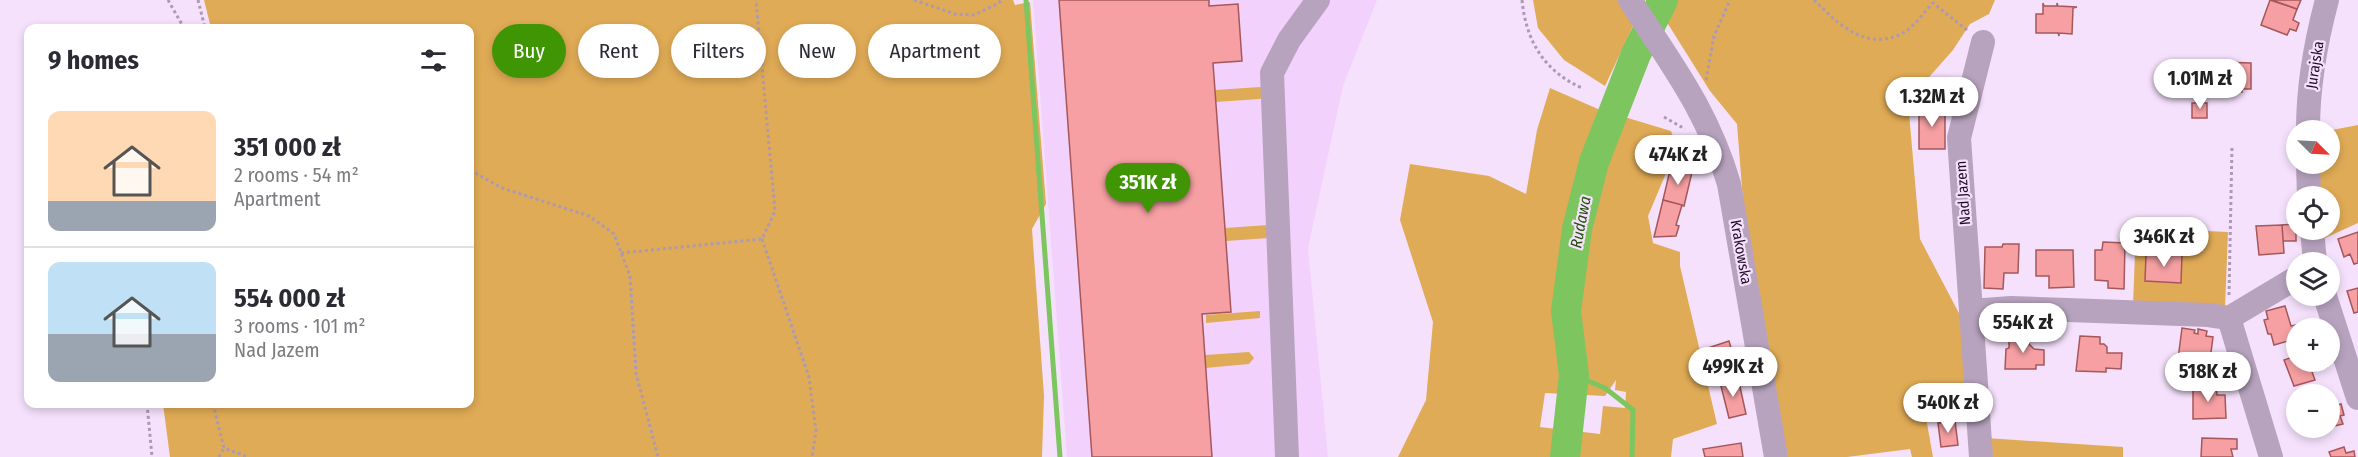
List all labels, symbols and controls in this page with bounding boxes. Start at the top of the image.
chip: Buy [492,24,566,78]
chip: Rent [578,24,659,78]
chip: Filters [671,24,766,78]
chip: New [778,24,856,78]
chip: Apartment [868,24,1001,78]
street label: Jurajska [2302,40,2328,90]
icon: filters [417,44,450,77]
text: 9 homes [48,45,139,76]
pin: 1.01M zł [2138,59,2262,110]
text: 1.01M zł [2168,66,2233,90]
pin: 1.32M zł [1870,77,1994,128]
text: 1.32M zł [1899,84,1965,108]
north arrow [2286,120,2340,174]
map controls [2286,120,2340,438]
text: 351 000 zł [234,132,341,163]
icon: home [96,135,168,207]
pin: 474K zł [1623,135,1733,186]
text: 474K zł [1649,142,1707,166]
street label: Nad Jazem [1952,160,1974,226]
text: 2 rooms · 54 m² [234,163,359,187]
pin: 351K zł [1093,163,1203,214]
text: 351K zł [1119,170,1177,194]
button: locate [2286,186,2340,240]
text: Apartment [234,187,321,211]
water label: Rudawa [1566,195,1595,250]
pin: 346K zł [2109,217,2219,268]
street label: Krakowska [1726,218,1756,286]
text: 346K zł [2134,224,2194,248]
button: layers [2286,252,2340,306]
text: 554 000 zł [234,283,345,314]
icon: home [96,286,168,358]
pin: 554K zł [1968,303,2078,354]
text: 554K zł [1993,310,2053,334]
text: 3 rooms · 101 m² [234,314,365,338]
button: + [2286,318,2340,372]
text: Nad Jazem [234,338,320,362]
pin: 499K zł [1678,347,1788,398]
pin: 518K zł [2153,352,2263,403]
text: 499K zł [1702,354,1764,378]
text: 518K zł [2179,359,2237,383]
pin: 540K zł [1893,383,2003,434]
button: − [2286,384,2340,438]
text: 540K zł [1917,390,1979,414]

